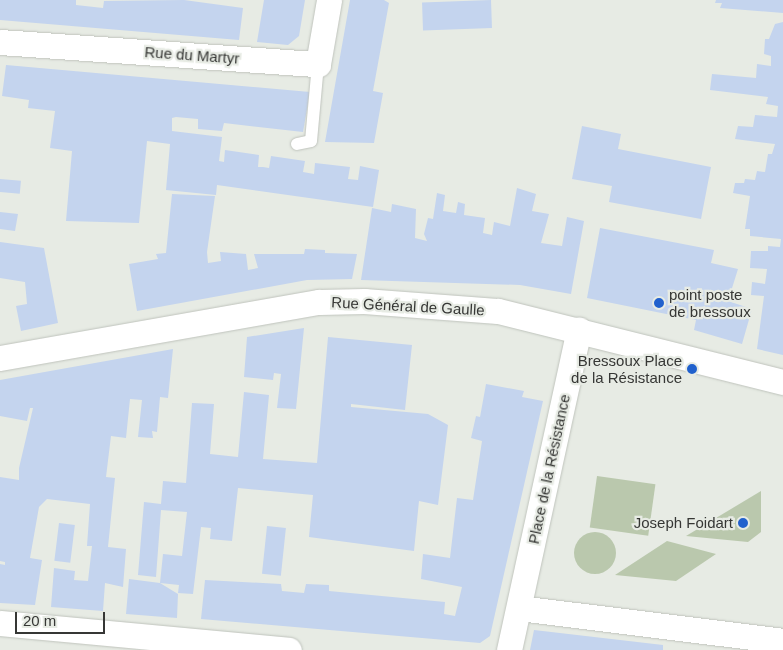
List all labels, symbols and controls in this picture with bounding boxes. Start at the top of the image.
street label: Rue du Martyr [144,43,240,67]
place label: point poste de bressoux [669,285,751,320]
street label: Rue Général de Gaulle [331,293,485,319]
marker: point poste de bressoux [653,297,665,309]
place label: Bressoux Place de la Résistance [571,351,682,386]
marker: Bressoux Place de la Résistance [686,363,698,375]
street label: Place de la Résistance [524,393,574,545]
place label: Joseph Foidart [634,514,733,532]
marker: Joseph Foidart [737,517,749,529]
scale bar [18,602,108,634]
text: 20 m [23,612,56,629]

